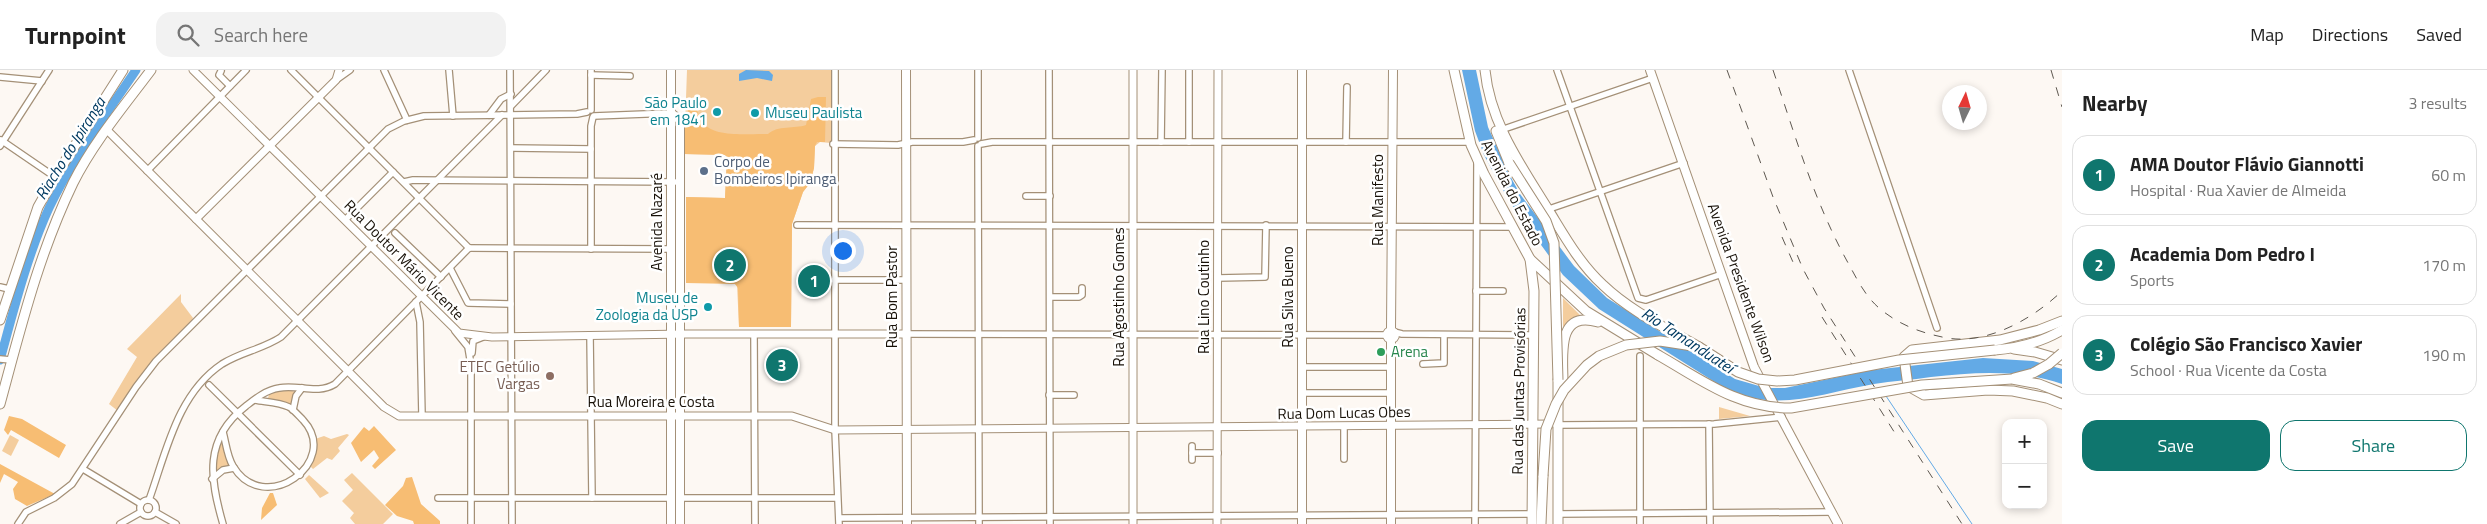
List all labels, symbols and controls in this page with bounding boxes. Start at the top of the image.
search box [156,12,506,57]
text: Turnpoint [25,17,126,53]
text: Search here [214,20,308,49]
icon: search [174,21,202,49]
text: Map [2250,21,2284,48]
text: Directions [2312,21,2388,48]
text: Saved [2416,21,2462,48]
north arrow [1942,85,1987,130]
text: Nearby [2082,87,2147,119]
water label: Riacho do Ipiranga [29,91,112,204]
place label: São Paulo em 1841 [644,91,707,131]
text: 3 results [2408,91,2467,115]
place label: Museu Paulista [765,101,863,124]
marker: São Paulo em 1841 [711,106,723,118]
marker: Museu Paulista [749,107,761,119]
street label: Avenida do Estado [1476,136,1549,250]
text: AMA Doutor Flávio Giannotti [2130,149,2364,178]
place label: Corpo de Bombeiros Ipiranga [714,150,837,190]
street label: Rua Manifesto [1366,154,1389,246]
text: 1 [2095,163,2103,187]
text: 60 m [2431,163,2466,187]
marker: Corpo de Bombeiros Ipiranga [698,165,710,177]
street label: Avenida Nazaré [645,173,668,271]
text: Hospital · Rua Xavier de Almeida [2130,178,2346,202]
street label: Rua Doutor Mário Vicente [339,194,470,325]
street label: Avenida Presidente Wilson [1702,200,1781,366]
street label: Rua Agostinho Gomes [1107,227,1130,367]
your location [830,238,856,264]
text: Academia Dom Pedro I [2130,239,2315,268]
street label: Rua Lino Coutinho [1192,240,1215,354]
pin: 2 [714,246,746,284]
street label: Rua Bom Pastor [880,246,903,348]
street label: Rua Silva Bueno [1276,246,1299,348]
text: 2 [2095,253,2103,277]
text: 170 m [2422,253,2466,277]
pin: 1 [798,262,830,300]
text: Sports [2130,268,2174,292]
place label: Museu de Zoologia da USP [596,286,698,326]
marker: Museu de Zoologia da USP [702,301,714,313]
water label: Rio Tamanduateí [1637,301,1742,381]
street label: Rua das Juntas Provisórias [1506,307,1531,475]
text: Colégio São Francisco Xavier [2130,329,2362,358]
place label: Arena [1391,340,1429,363]
text: 3 [2095,343,2103,367]
text: 190 m [2422,343,2466,367]
pin: 3 [766,346,798,384]
marker: Arena [1375,346,1387,358]
place label: ETEC Getúlio Vargas [460,355,540,395]
text: School · Rua Vicente da Costa [2130,358,2327,382]
marker: ETEC Getúlio Vargas [544,370,556,382]
street label: Rua Moreira e Costa [588,390,715,413]
street label: Rua Dom Lucas Obes [1277,400,1411,425]
map controls [2002,419,2047,509]
button: + [2002,419,2047,464]
button: Save [2082,420,2270,471]
button: Share [2280,420,2467,471]
button: − [2002,464,2047,509]

